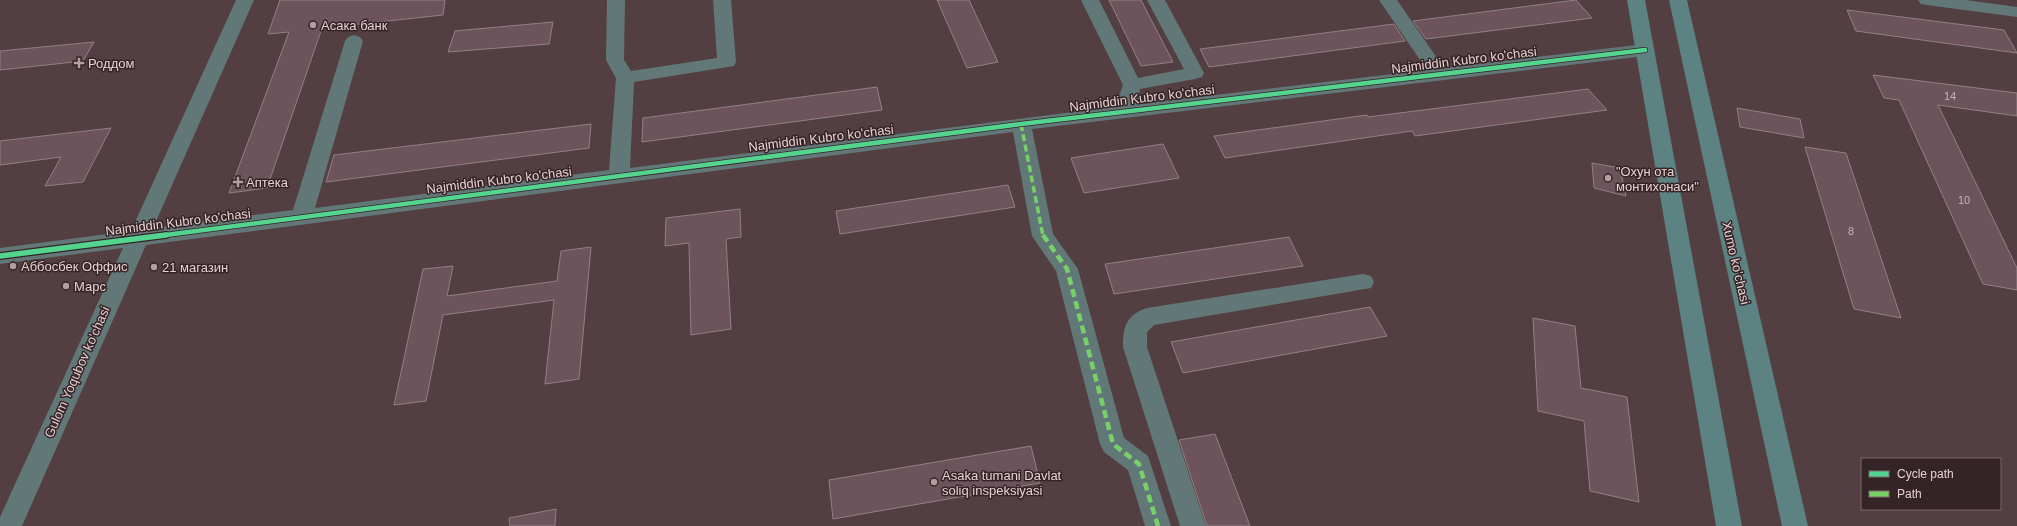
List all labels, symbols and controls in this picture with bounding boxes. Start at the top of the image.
place label: Асака банк [321,18,388,33]
marker: Асака банк [308,20,318,30]
street label: Najmiddin Kubro ko'chasi [1390,44,1538,76]
place label: Роддом [88,56,134,71]
marker: Роддом [73,57,85,69]
street label: Najmiddin Kubro ko'chasi [1068,82,1216,114]
house number: 14 [1944,90,1956,102]
street label: Najmiddin Kubro ko'chasi [747,122,895,154]
street label: Najmiddin Kubro ko'chasi [425,164,573,196]
place label: "Охун ота монтихонаси" [1616,164,1699,194]
marker: "Охун ота монтихонаси" [1603,173,1613,183]
place label: Аптека [246,175,289,190]
marker: Аптека [233,177,243,187]
house number: 10 [1958,194,1970,206]
street label: Najmiddin Kubro ko'chasi [104,206,252,238]
street label: Xumo ko’chasi [1719,220,1753,306]
house number: 8 [1848,225,1854,237]
place label: Аббосбек Оффис [21,259,128,274]
place label: 21 магазин [162,260,228,275]
marker: Аббосбек Оффис [8,261,18,271]
marker: 21 магазин [149,262,159,272]
place label: Марс [74,279,106,294]
marker: Марс [61,281,71,291]
street label: Gulom Yoqubov ko'chasi [41,304,113,440]
legend [1861,458,2001,510]
text: Cycle path [1897,467,1954,481]
place label: Asaka tumani Davlat soliq inspeksiyasi [942,468,1062,498]
marker: Asaka tumani Davlat soliq inspeksiyasi [929,477,939,487]
text: Path [1897,487,1922,501]

